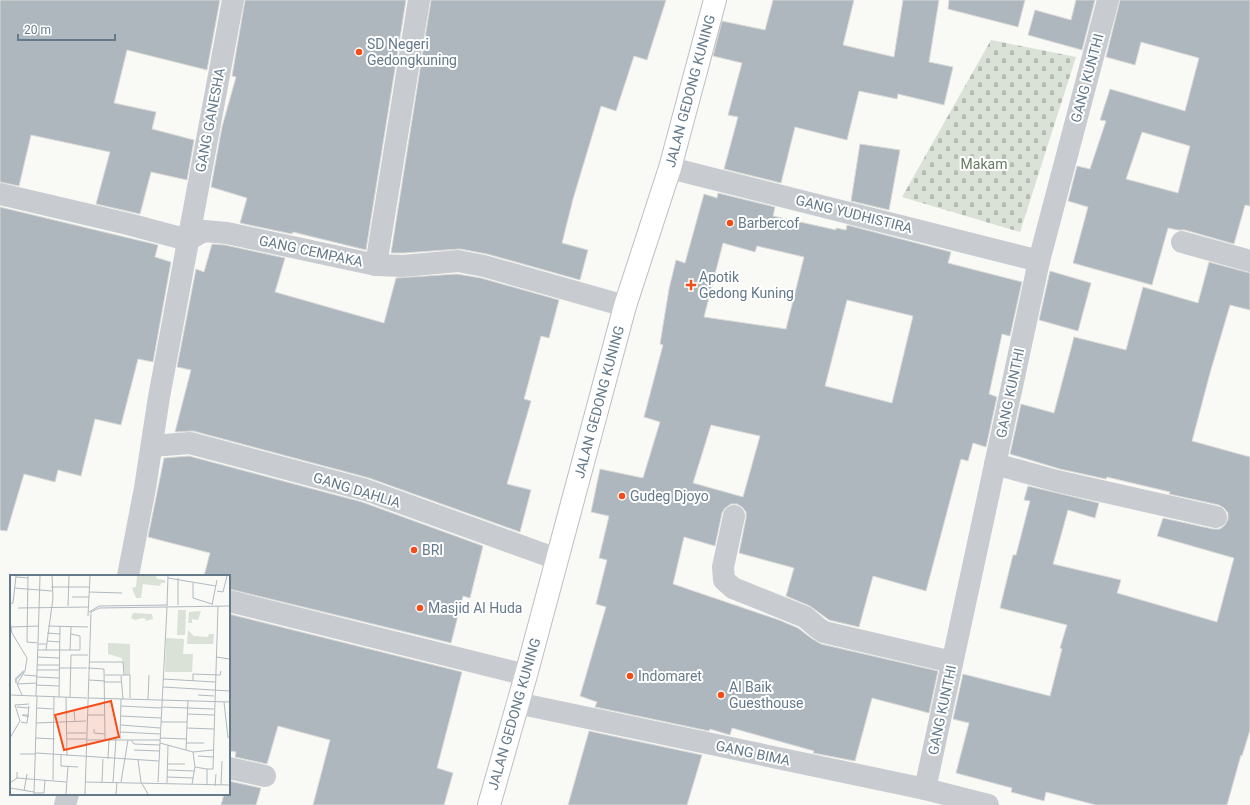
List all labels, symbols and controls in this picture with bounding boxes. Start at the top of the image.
street label: JALAN GEDONG KUNING [662,13,718,169]
scale bar [18,16,115,42]
text: 20 m [24,23,51,37]
street label: GANG KUNTHI [1067,32,1107,124]
place label: SD Negeri Gedongkuning [367,36,457,68]
marker: SD Negeri Gedongkuning [354,47,364,57]
street label: GANG GANESHA [192,67,228,173]
park label: Makam [961,156,1007,172]
street label: GANG YUDHISTIRA [794,192,914,236]
place label: Barbercof [738,215,799,231]
marker: Barbercof [725,218,735,228]
street label: GANG CEMPAKA [258,232,364,270]
place label: Apotik Gedong Kuning [699,269,794,301]
marker: Apotik Gedong Kuning [686,280,696,290]
street label: JALAN GEDONG KUNING [571,324,627,480]
street label: GANG KUNTHI [993,347,1027,439]
street label: GANG DAHLIA [311,469,403,511]
place label: Gudeg Djoyo [630,488,709,504]
marker: Gudeg Djoyo [617,491,627,501]
place label: BRI [422,542,443,558]
marker: BRI [409,545,419,555]
inset map [10,575,230,795]
place label: Masjid Al Huda [428,600,522,616]
marker: Masjid Al Huda [415,603,425,613]
street label: JALAN GEDONG KUNING [485,636,543,792]
street label: GANG KUNTHI [925,664,959,756]
place label: Indomaret [638,668,702,684]
marker: Indomaret [625,671,635,681]
place label: Al Baik Guesthouse [729,679,804,711]
marker: Al Baik Guesthouse [716,690,726,700]
street label: GANG BIMA [714,737,792,769]

